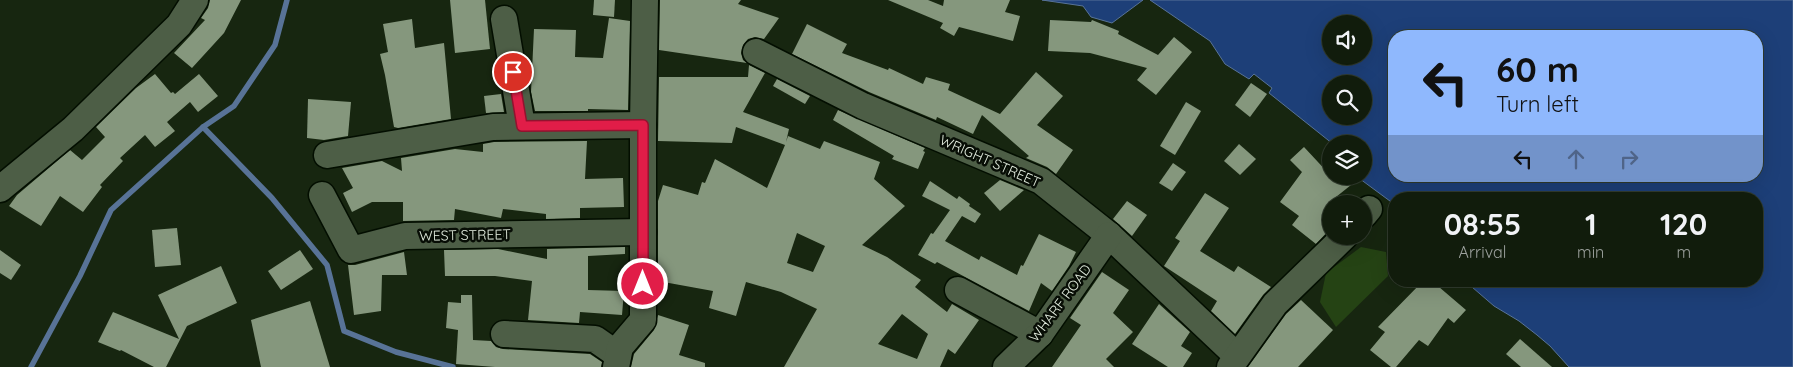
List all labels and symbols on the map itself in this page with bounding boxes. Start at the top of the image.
pin [492,51,534,93]
street label: WRIGHT STREET [937,131,1043,191]
street label: WEST STREET [419,225,511,245]
position arrow [616,257,668,309]
street label: WHARF ROAD [1025,261,1095,345]

